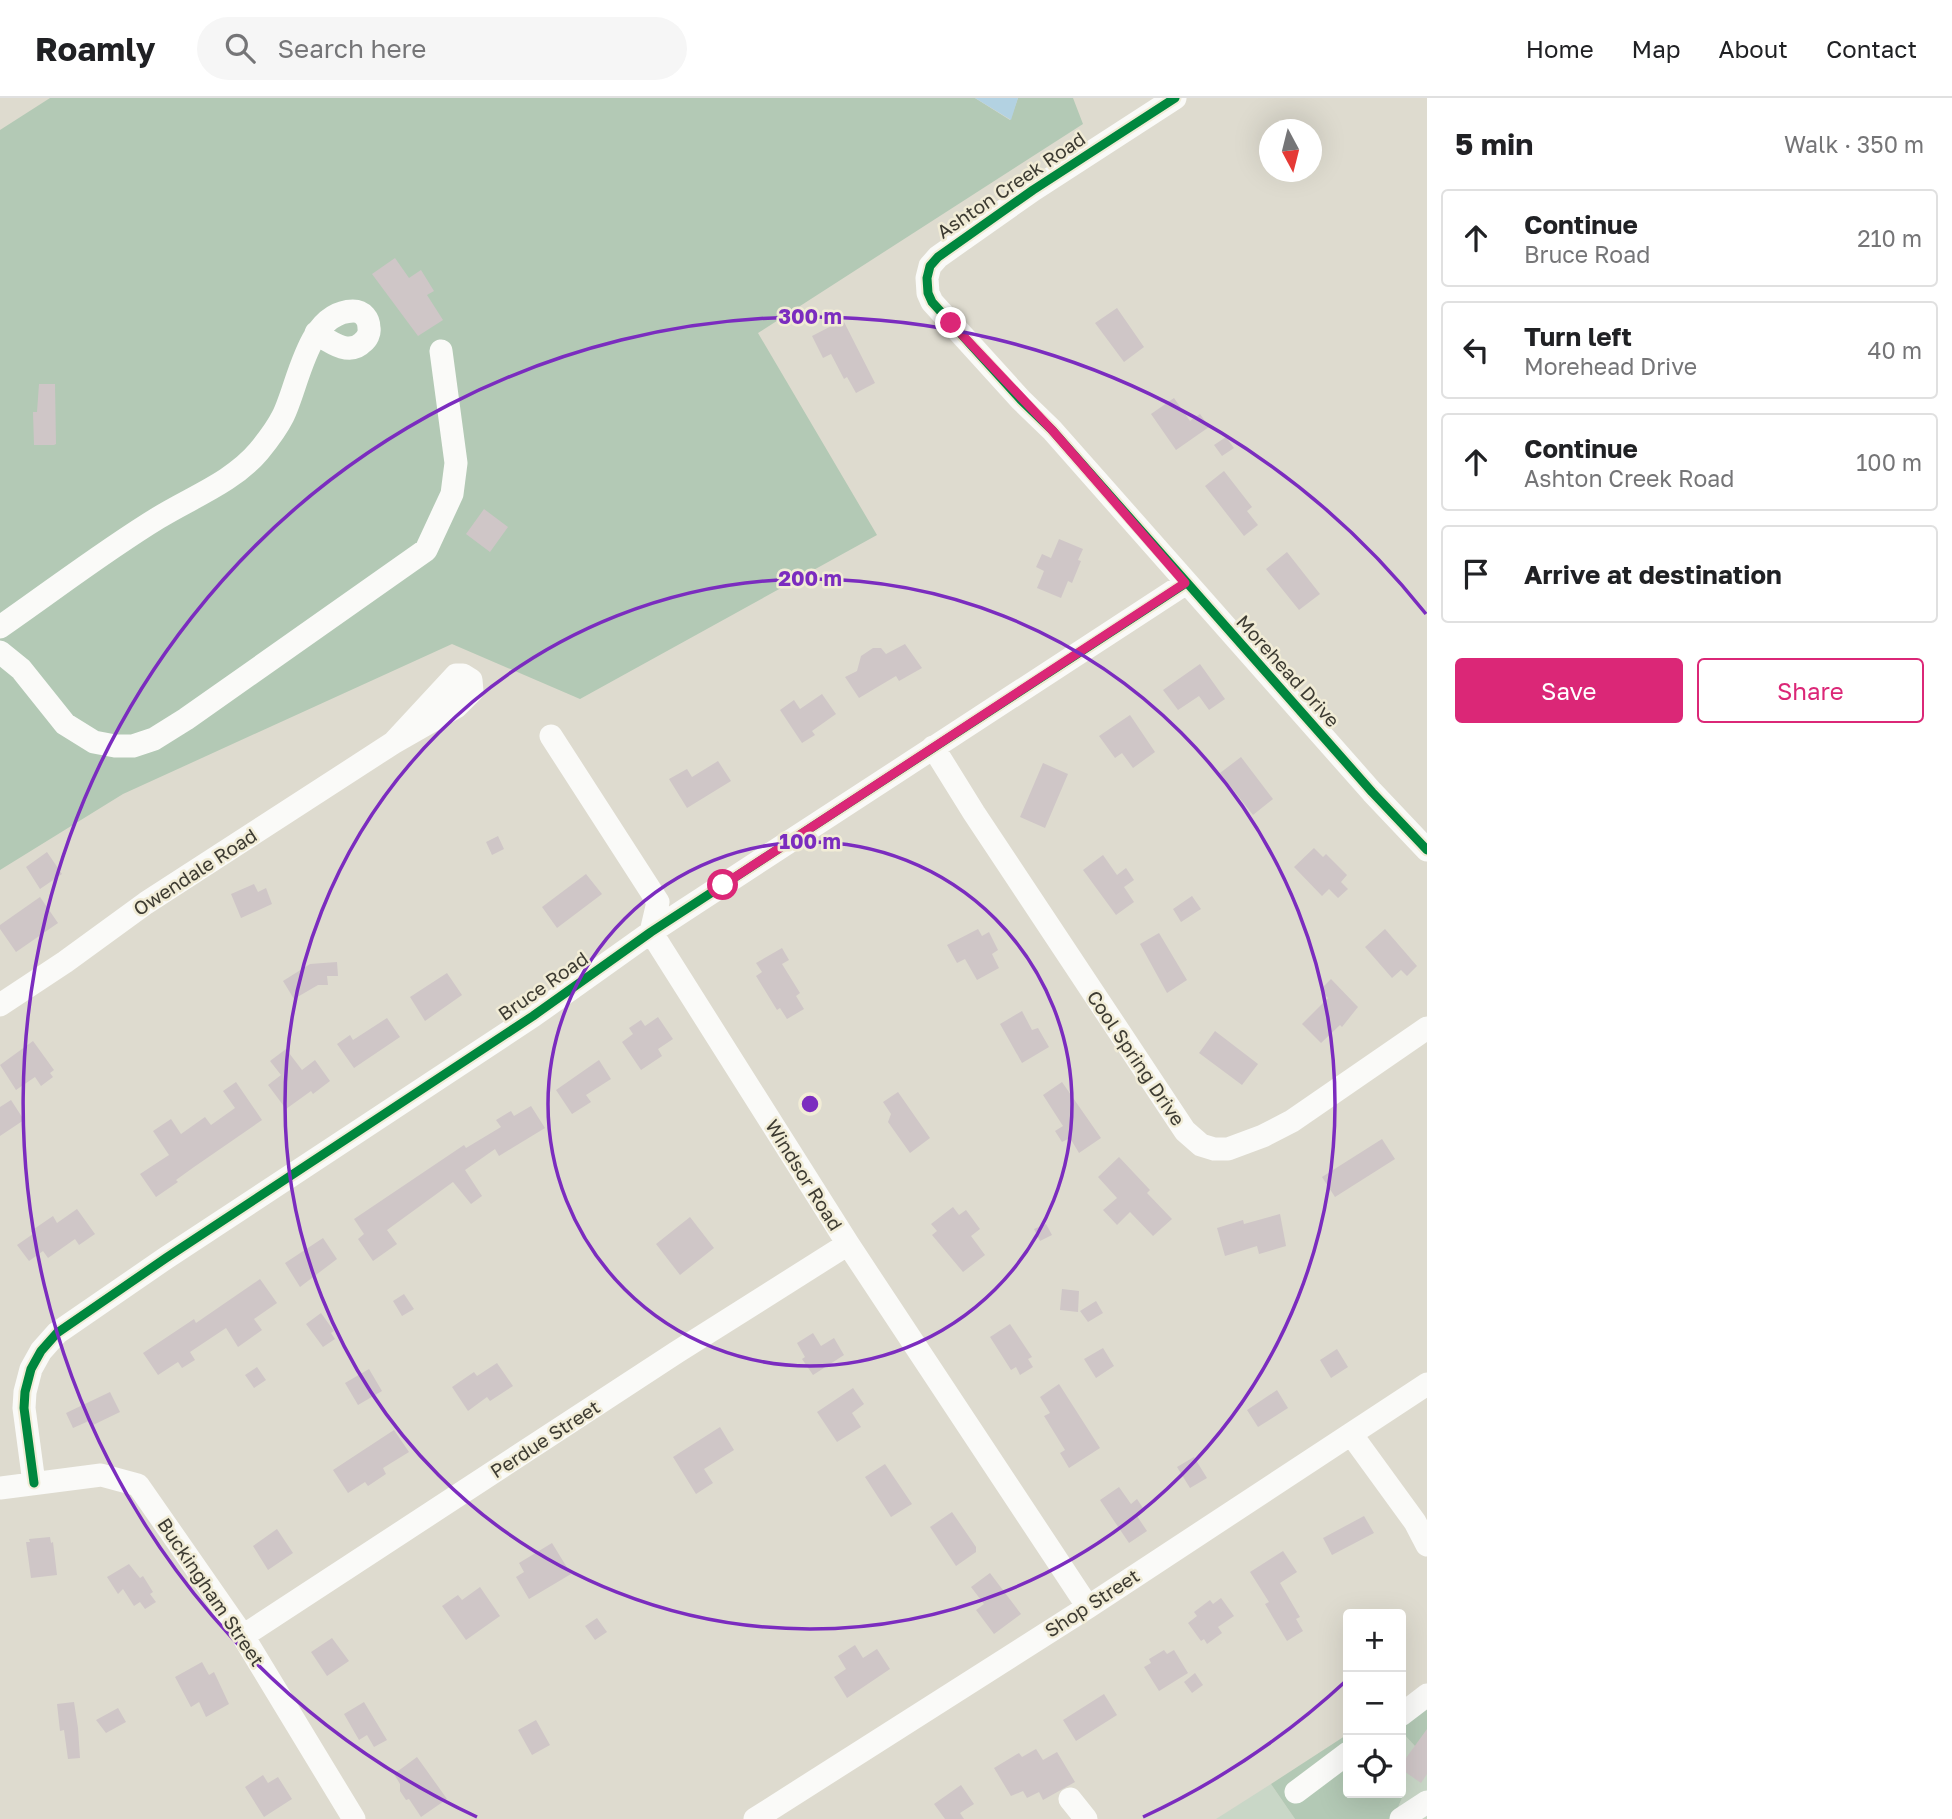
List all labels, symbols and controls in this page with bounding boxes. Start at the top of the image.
search box [197,17,687,80]
text: Roamly [35,29,155,68]
icon: search [221,29,259,67]
text: Search here [277,33,426,64]
text: Home [1526,34,1594,63]
text: Map [1632,34,1681,63]
text: About [1719,34,1788,63]
text: Contact [1826,34,1917,63]
north arrow [1259,119,1322,182]
street label: Ashton Creek Road [932,126,1089,243]
text: 5 min [1455,126,1533,162]
text: Walk · 350 m [1784,130,1924,158]
text: Continue [1524,209,1638,240]
icon: ahead [1457,219,1495,257]
text: 210 m [1857,224,1922,252]
text: Bruce Road [1524,240,1650,268]
text: 300 m [778,303,842,329]
route end [935,307,966,338]
text: Turn left [1524,321,1632,352]
icon: left [1457,331,1495,369]
text: 40 m [1868,336,1922,364]
text: Morehead Drive [1524,352,1697,380]
text: Continue [1524,433,1638,464]
icon: ahead [1457,443,1495,481]
text: 100 m [1856,448,1922,476]
text: Ashton Creek Road [1524,464,1734,492]
icon: arrive [1457,555,1495,593]
text: Arrive at destination [1524,559,1782,590]
text: 200 m [778,565,842,591]
street label: Morehead Drive [1232,610,1345,731]
button: Save [1455,658,1683,723]
button: Share [1697,658,1924,723]
street label: Owendale Road [129,823,261,920]
text: 100 m [779,828,841,854]
route start [707,869,738,900]
street label: Bruce Road [493,946,592,1025]
street label: Cool Spring Drive [1083,986,1190,1130]
centre of rings [798,1092,822,1116]
street label: Windsor Road [761,1115,848,1235]
street label: Perdue Street [486,1395,604,1482]
street label: Buckingham Street [153,1513,270,1670]
street label: Shop Street [1040,1564,1143,1642]
map controls [1343,1609,1406,1798]
button: + [1343,1609,1406,1672]
button: − [1343,1672,1406,1735]
button: locate [1343,1735,1406,1798]

